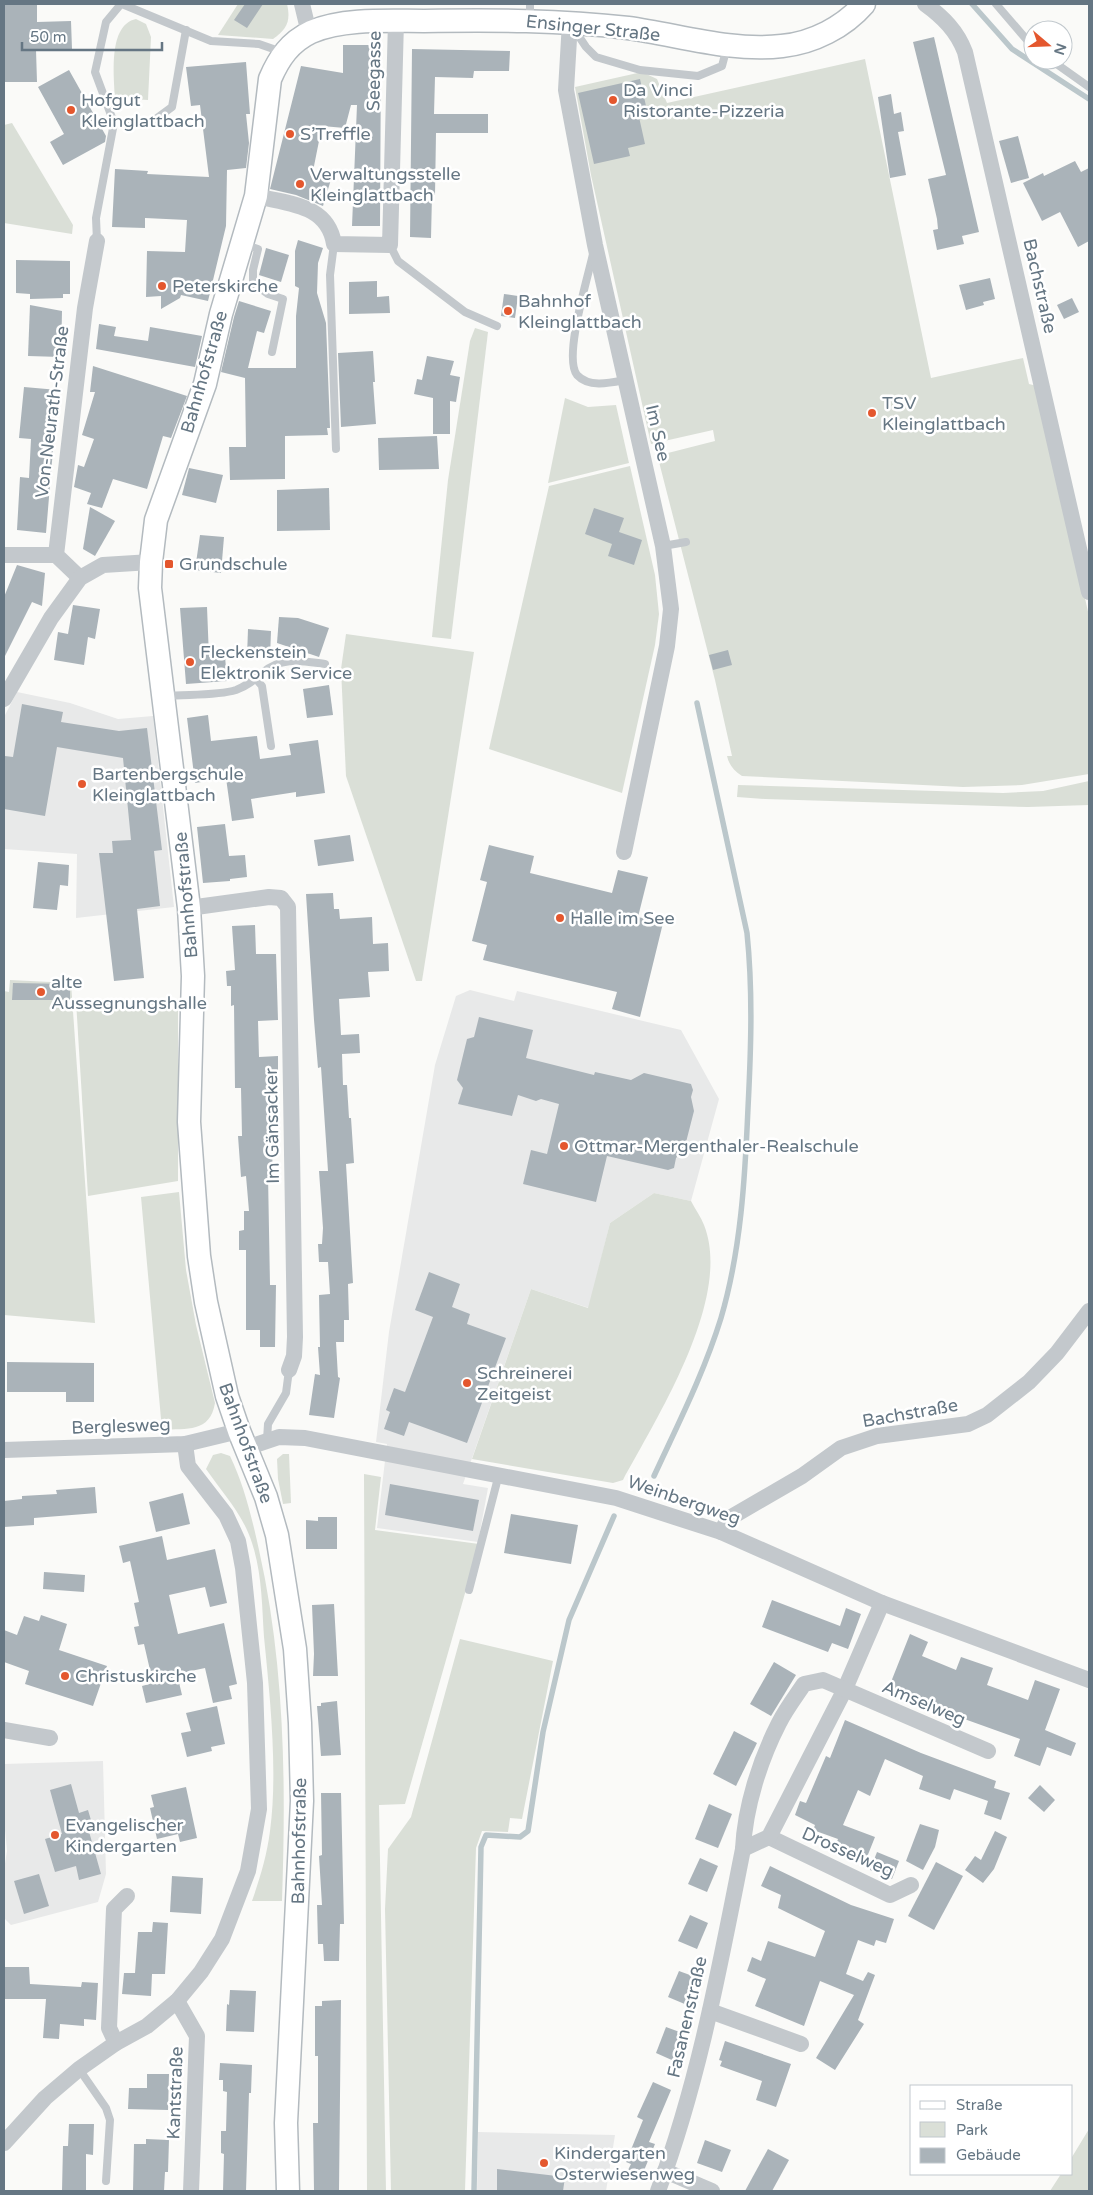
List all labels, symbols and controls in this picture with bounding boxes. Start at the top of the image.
street label: Ensinger Straße [525,10,661,46]
scale bar [22,20,162,52]
north arrow [1023,20,1073,70]
text: 50 m [30,28,67,46]
street label: Seegasse [362,31,386,111]
text: N [1050,41,1070,57]
place label: Da Vinci Ristorante-Pizzeria [623,79,785,122]
place label: Hofgut Kleinglattbach [81,89,205,132]
marker: Da Vinci Ristorante-Pizzeria [607,94,619,106]
marker: Hofgut Kleinglattbach [65,104,77,116]
place label: S’Treffle [300,123,371,145]
marker: S’Treffle [284,128,296,140]
place label: Verwaltungsstelle Kleinglattbach [310,163,461,206]
marker: Verwaltungsstelle Kleinglattbach [294,178,306,190]
street label: Bachstraße [1018,236,1062,336]
place label: Peterskirche [172,275,278,297]
marker: Peterskirche [156,280,168,292]
place label: Bahnhof Kleinglattbach [518,290,642,333]
marker: Bahnhof Kleinglattbach [502,305,514,317]
street label: Bahnhofstraße [176,308,232,436]
street label: Von-Neurath-Straße [31,325,73,499]
place label: TSV Kleinglattbach [882,392,1006,435]
street label: Im See [641,402,675,464]
marker: TSV Kleinglattbach [866,407,878,419]
place label: Grundschule [179,553,288,575]
marker: Grundschule [163,558,175,570]
place label: Fleckenstein Elektronik Service [200,641,352,684]
marker: Fleckenstein Elektronik Service [184,656,196,668]
place label: Bartenbergschule Kleinglattbach [92,763,244,806]
marker: Bartenbergschule Kleinglattbach [76,778,88,790]
street label: Bahnhofstraße [170,831,202,959]
place label: Halle im See [570,907,675,929]
marker: Halle im See [554,912,566,924]
place label: alte Aussegnungshalle [51,971,207,1014]
marker: alte Aussegnungshalle [35,986,47,998]
street label: Im Gänsacker [260,1068,284,1184]
place label: Ottmar-Mergenthaler-Realschule [574,1135,859,1157]
marker: Ottmar-Mergenthaler-Realschule [558,1140,570,1152]
place label: Schreinerei Zeitgeist [477,1362,572,1405]
marker: Schreinerei Zeitgeist [461,1377,473,1389]
street label: Bahnhofstraße [214,1380,278,1506]
street label: Bachstraße [860,1394,960,1432]
street label: Berglesweg [71,1413,171,1439]
street label: Weinbergweg [625,1470,743,1530]
place label: Christuskirche [75,1665,197,1687]
marker: Christuskirche [59,1670,71,1682]
street label: Amselweg [879,1676,969,1730]
street label: Bahnhofstraße [287,1777,311,1905]
place label: Evangelischer Kindergarten [65,1814,184,1857]
street label: Drosselweg [799,1822,897,1882]
marker: Evangelischer Kindergarten [49,1829,61,1841]
street label: Fasanenstraße [662,1954,712,2080]
street label: Kantstraße [162,2046,188,2140]
legend [910,2085,1073,2175]
text: Straße [956,2096,1002,2114]
text: Park [956,2121,988,2139]
place label: Kindergarten Osterwiesenweg [554,2142,695,2185]
text: Gebäude [956,2146,1021,2164]
marker: Kindergarten Osterwiesenweg [538,2157,550,2169]

